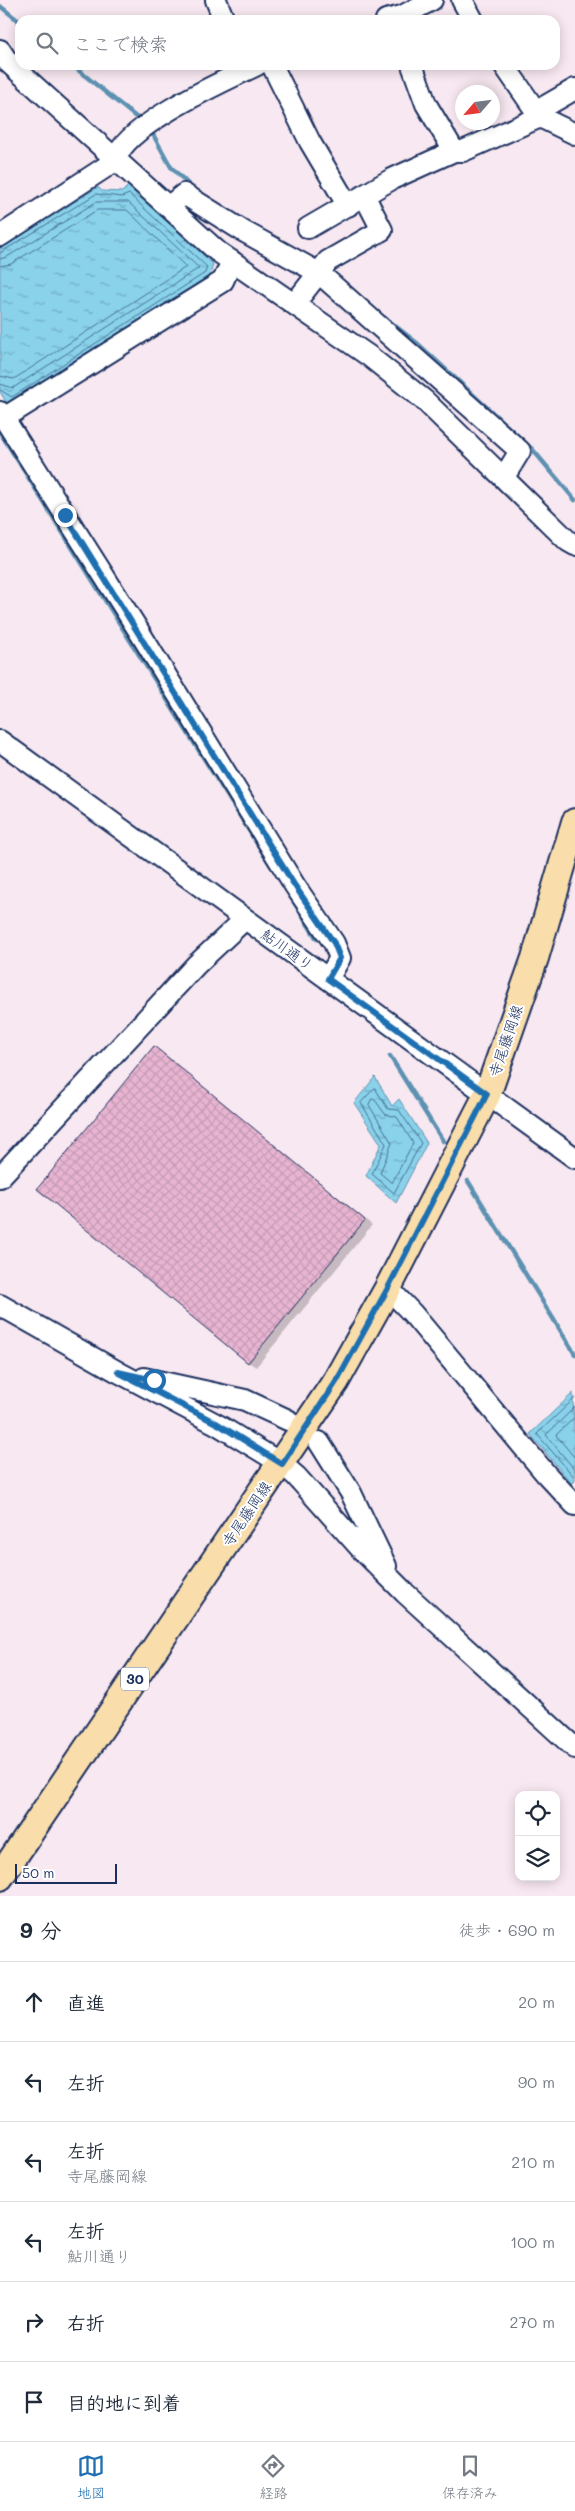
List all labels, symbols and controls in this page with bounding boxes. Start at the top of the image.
search box [15,15,560,70]
icon: search [33,29,61,57]
text: ここで検索 [73,31,168,56]
north arrow [455,85,500,130]
route end [54,504,77,527]
street label: 鮎川通り [257,923,318,975]
street label: 寺尾藤岡線 [483,1002,527,1079]
route start [143,1369,166,1392]
street label: 寺尾藤岡線 [217,1477,275,1550]
road number: 30 [121,1668,149,1690]
map controls [515,1791,560,1881]
button: locate [515,1791,560,1836]
button: layers [515,1836,560,1881]
scale bar [15,1861,118,1884]
text: 50 m [22,1863,54,1882]
text: 9 分 [20,1916,61,1943]
text: 徒歩 · 690 m [459,1919,555,1940]
icon: ahead [20,1988,48,2016]
text: 直進 [67,1990,105,2015]
text: 20 m [518,1991,555,2012]
icon: left [20,2068,48,2096]
text: 左折 [67,2070,105,2095]
text: 90 m [518,2071,555,2092]
text: 左折 [67,2138,105,2163]
icon: left [20,2148,48,2176]
text: 210 m [511,2151,555,2172]
text: 寺尾藤岡線 [67,2165,147,2186]
text: 左折 [67,2218,105,2243]
icon: left [20,2228,48,2256]
text: 100 m [510,2231,555,2252]
text: 鮎川通り [67,2245,131,2266]
icon: right [20,2308,48,2336]
text: 右折 [67,2310,105,2335]
text: 270 m [509,2311,555,2332]
icon: arrive [20,2388,48,2416]
text: 目的地に到着 [67,2390,181,2415]
tab: 地図 [77,2452,105,2502]
tab: 経路 [259,2452,287,2502]
tab: 保存済み [442,2452,498,2502]

